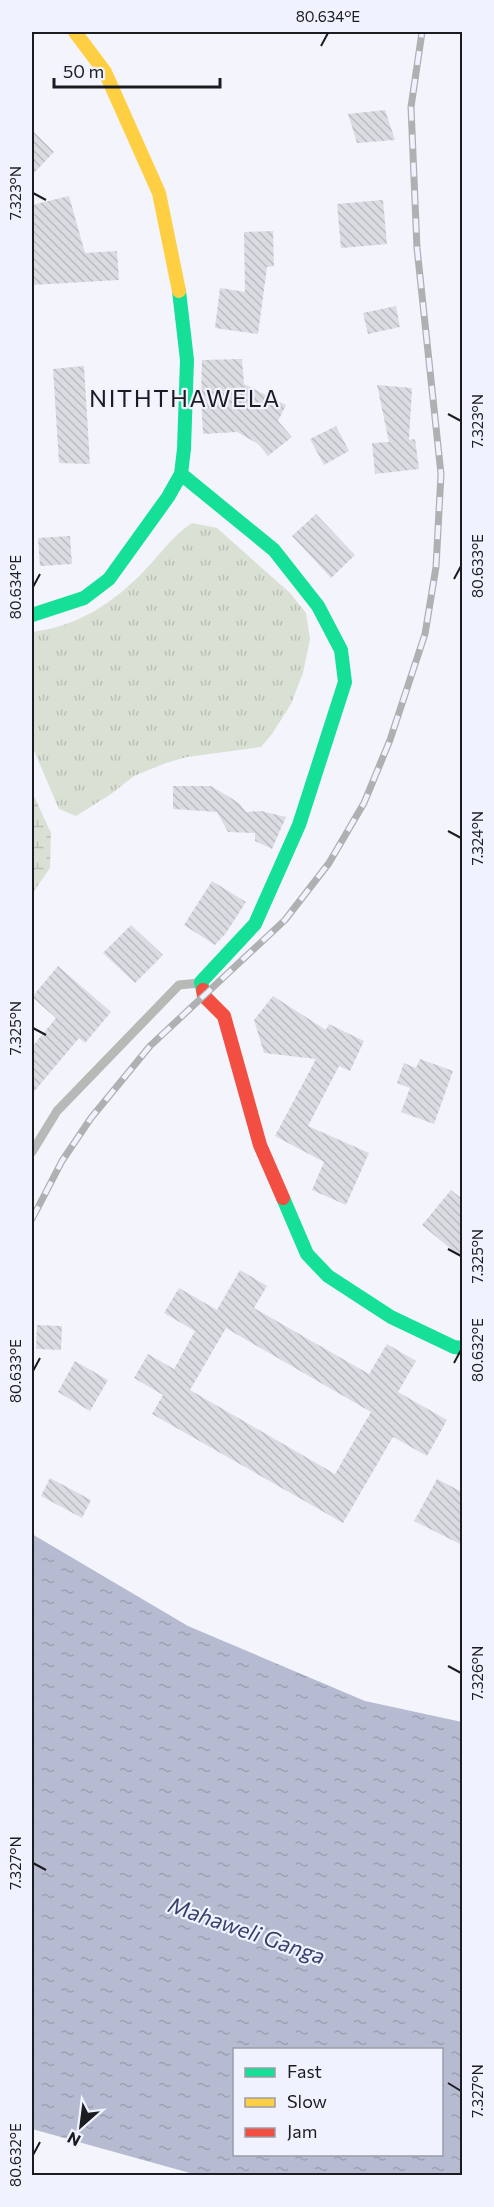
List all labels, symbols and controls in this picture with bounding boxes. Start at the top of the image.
text: 80.634°E [296,7,360,25]
scale bar [54,51,220,89]
text: 50 m [63,60,104,82]
text: 7.323°N [6,166,24,220]
district label: NITHTHAWELA [89,383,281,412]
text: 7.323°N [468,394,486,448]
text: 80.633°E [468,534,486,598]
text: 80.634°E [6,555,24,619]
text: 7.324°N [468,811,486,865]
text: 7.325°N [6,1001,24,1055]
text: 7.325°N [468,1229,486,1283]
text: 80.632°E [468,1318,486,1382]
text: 80.633°E [6,1339,24,1403]
text: 7.326°N [468,1646,486,1700]
text: 7.327°N [6,1836,24,1890]
water label: Mahaweli Ganga [165,1891,329,1969]
legend [233,2048,443,2156]
text: Fast [287,2060,322,2082]
text: 7.327°N [468,2064,486,2118]
text: Slow [287,2090,327,2112]
north arrow [51,2096,111,2156]
text: Jam [287,2120,317,2142]
text: 80.632°E [6,2123,24,2187]
text: N [64,2128,83,2151]

